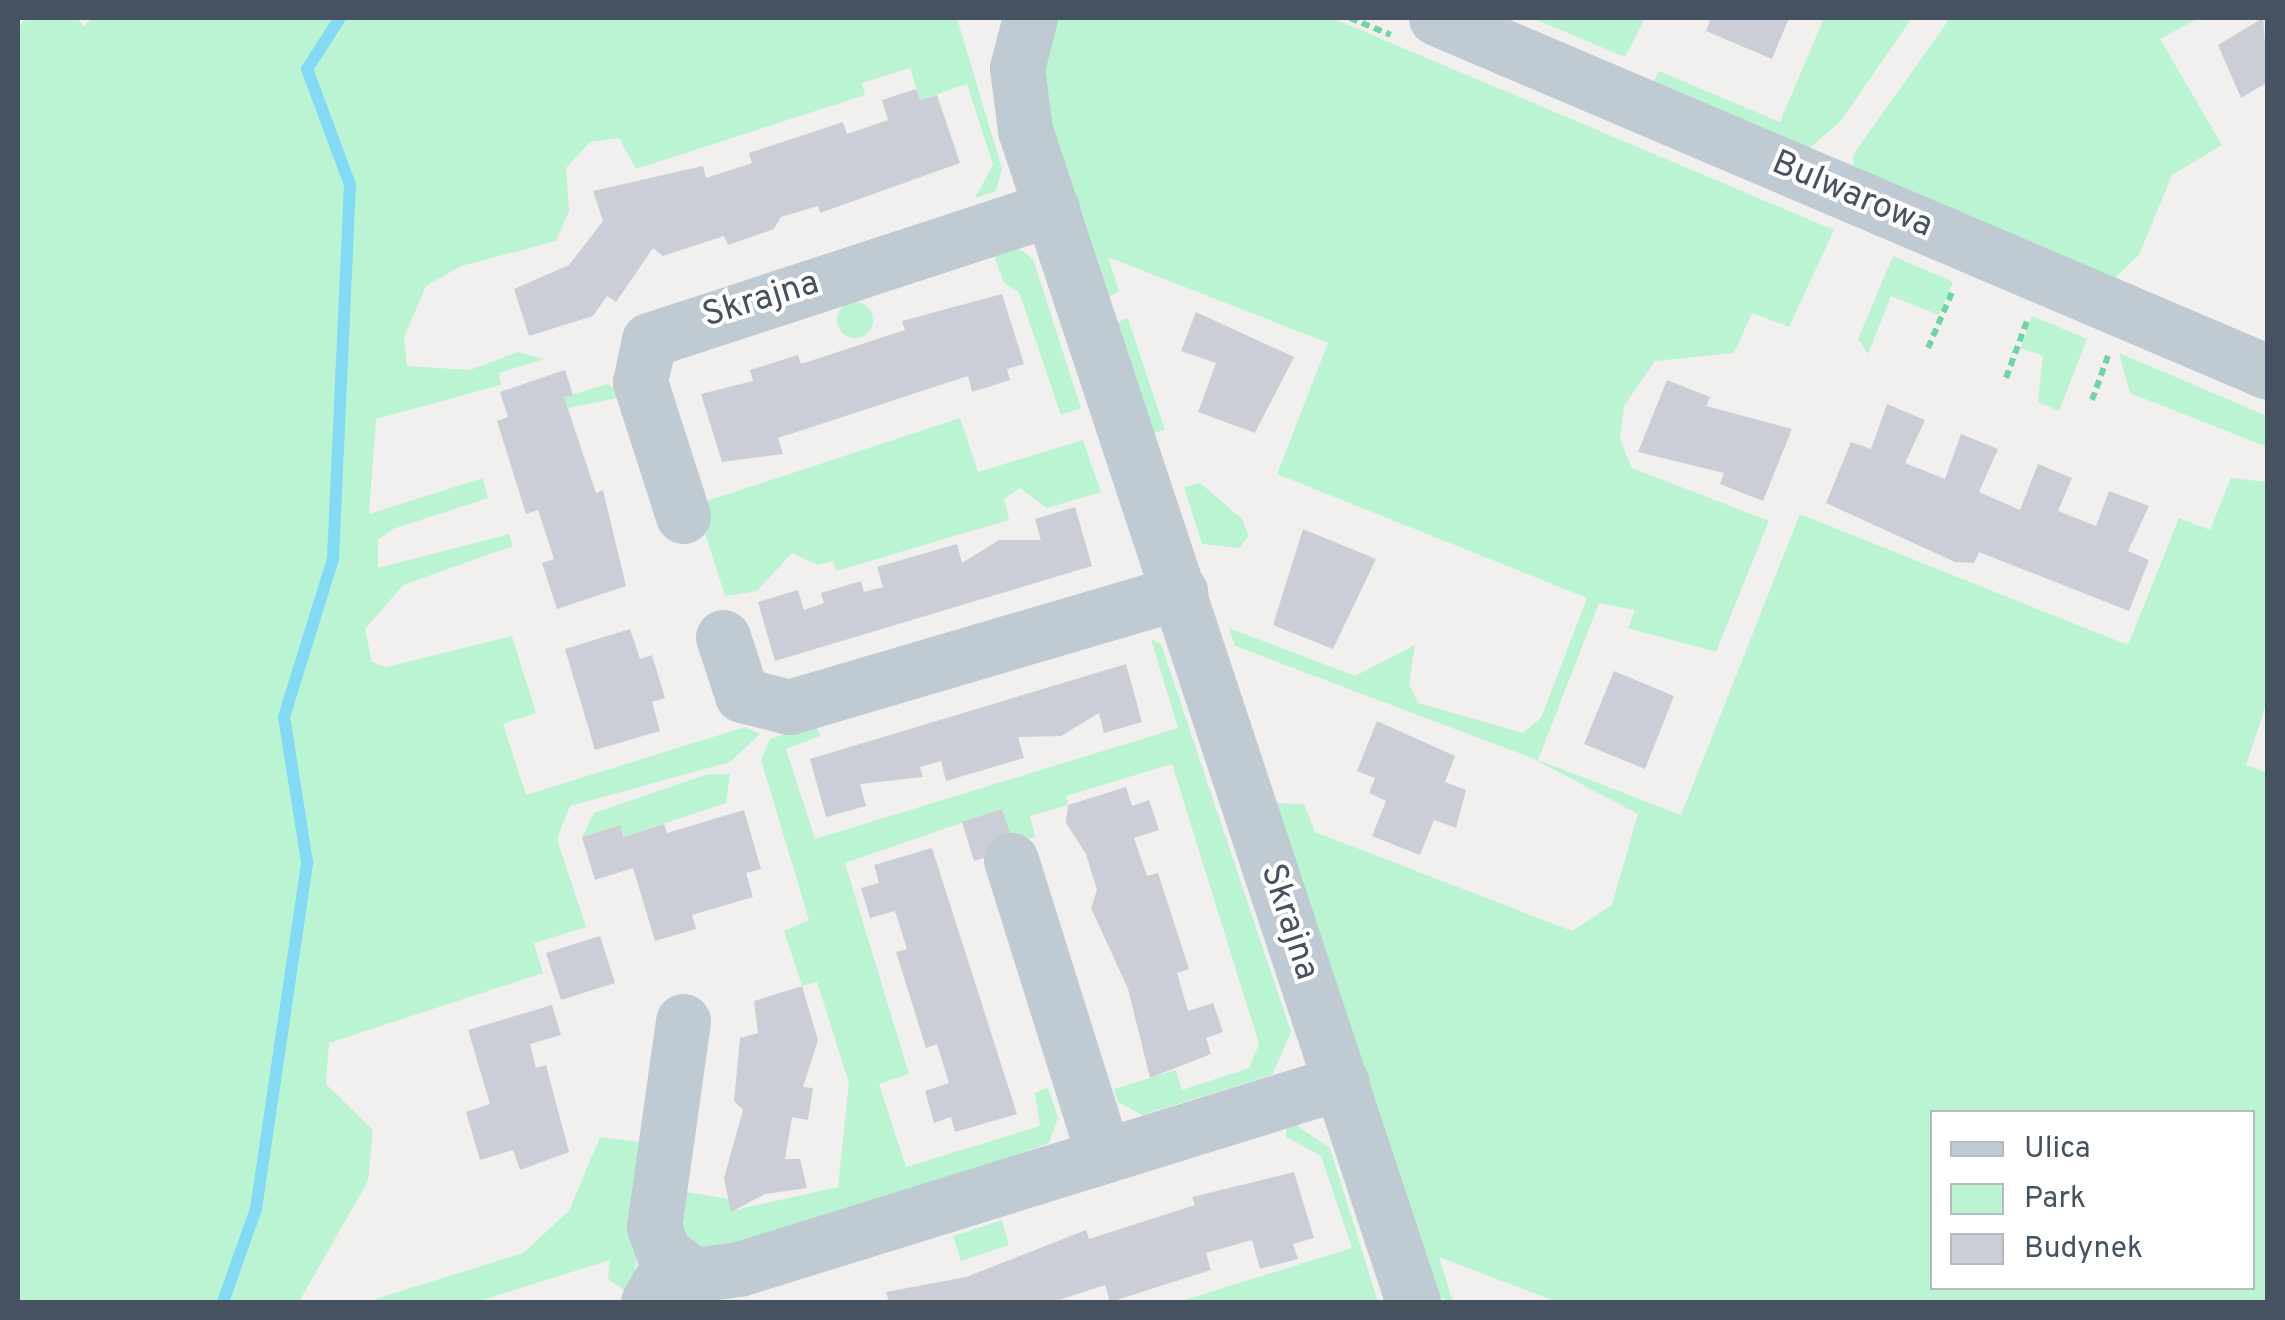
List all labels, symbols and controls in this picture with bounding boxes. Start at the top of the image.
street label: Bulwarowa [1765,142,1939,248]
street label: Skrajna [698,262,824,338]
street label: Skrajna [1251,859,1327,985]
legend [1930,1110,2255,1290]
text: Ulica [2024,1131,2091,1168]
text: Park [2024,1181,2086,1218]
text: Budynek [2024,1231,2143,1268]

